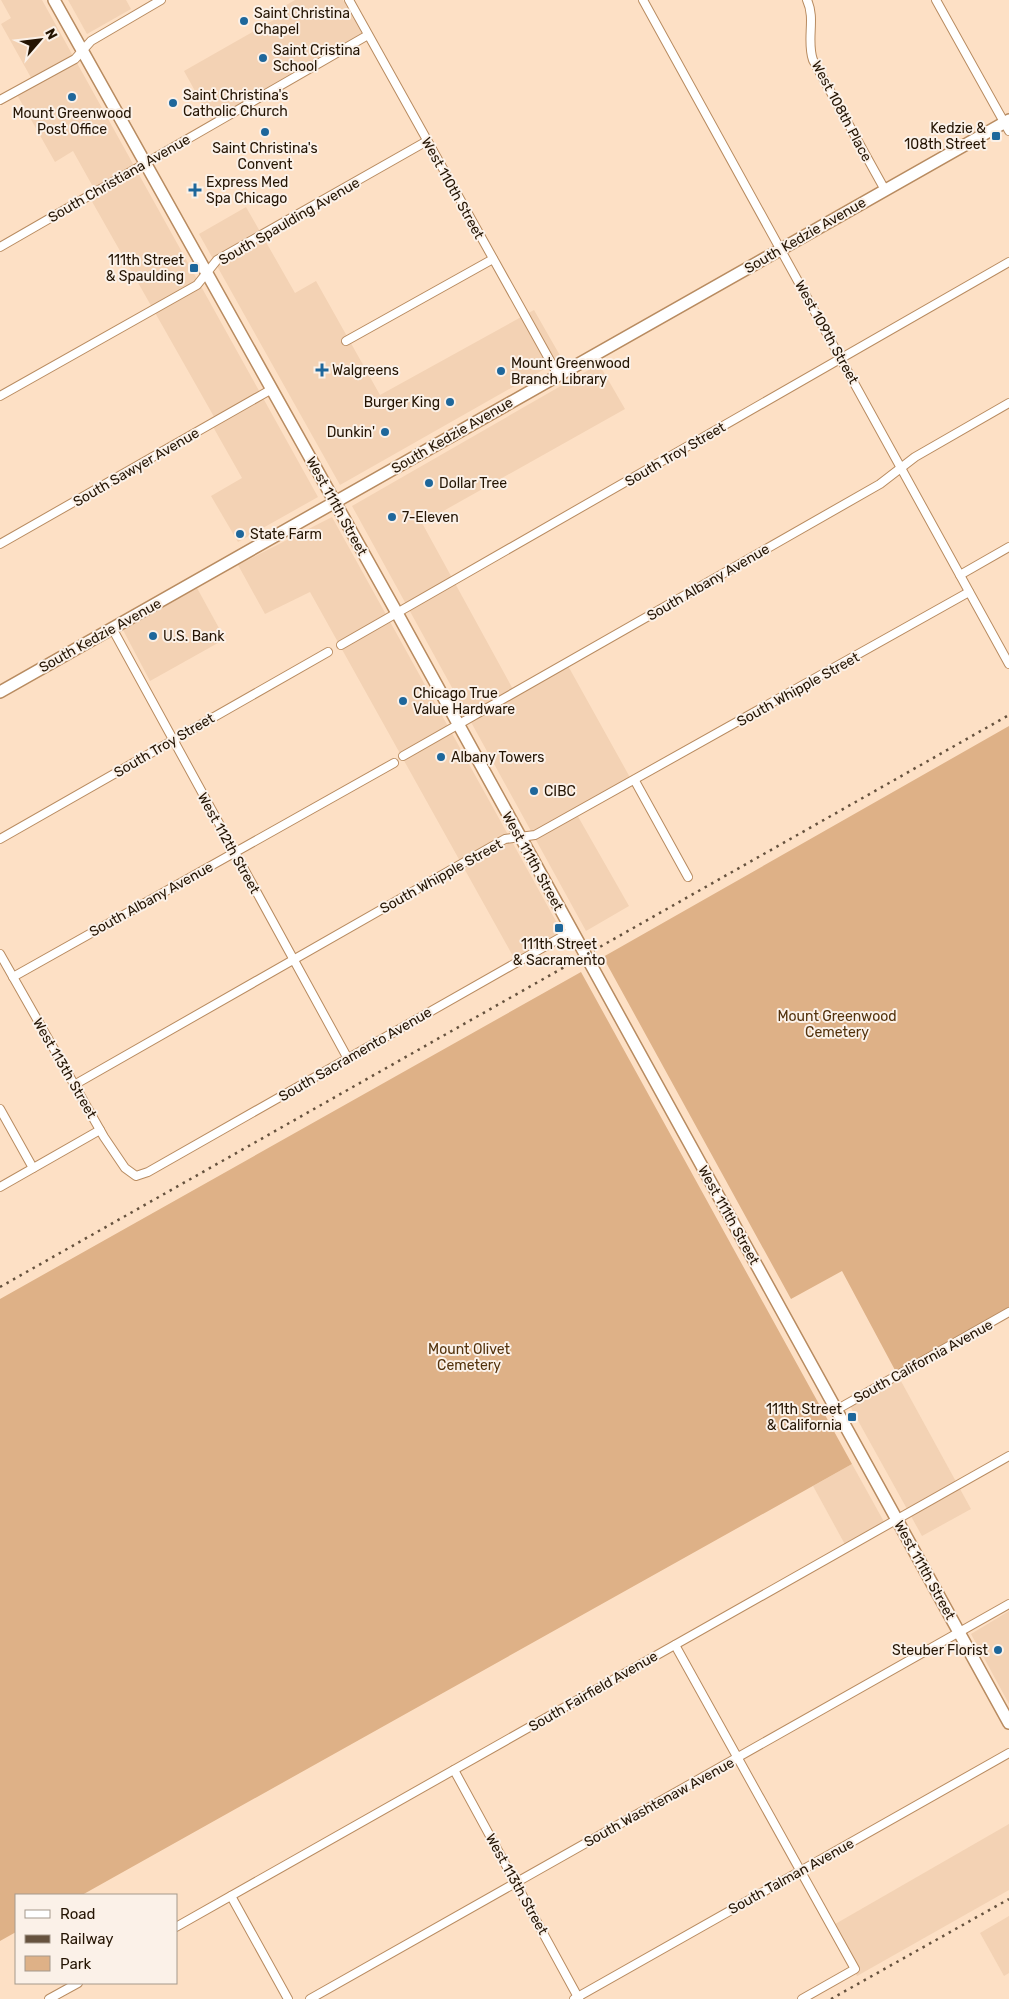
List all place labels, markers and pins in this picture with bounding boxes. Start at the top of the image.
place label: Saint Christina Chapel [254,5,350,38]
marker: Saint Christina Chapel [238,15,250,27]
place label: Saint Cristina School [273,42,360,75]
marker: Saint Cristina School [257,52,269,64]
place label: Saint Christina's Catholic Church [183,87,288,120]
marker: Mount Greenwood Post Office [66,91,78,103]
marker: Saint Christina's Catholic Church [167,97,179,109]
place label: Mount Greenwood Post Office [12,105,132,138]
place label: Kedzie & 108th Street [904,120,987,153]
marker: Saint Christina's Convent [259,126,271,138]
marker: Kedzie & 108th Street [990,130,1002,142]
place label: Saint Christina's Convent [212,140,318,173]
place label: Express Med Spa Chicago [206,174,288,207]
marker: Express Med Spa Chicago [188,183,202,197]
place label: 111th Street & Spaulding [106,252,185,285]
marker: 111th Street & Spaulding [188,262,200,274]
place label: Mount Greenwood Branch Library [511,355,630,388]
place label: Walgreens [332,362,399,379]
marker: Walgreens [316,364,328,376]
marker: Mount Greenwood Branch Library [495,365,507,377]
place label: Burger King [364,394,440,411]
marker: Burger King [444,396,456,408]
place label: Dunkin' [327,424,375,441]
marker: Dunkin' [379,426,391,438]
place label: Dollar Tree [439,475,507,492]
marker: Dollar Tree [423,477,435,489]
place label: 7-Eleven [402,509,459,526]
marker: 7-Eleven [386,511,398,523]
place label: State Farm [250,526,322,543]
marker: State Farm [234,528,246,540]
place label: U.S. Bank [163,628,225,645]
marker: U.S. Bank [147,630,159,642]
place label: Chicago True Value Hardware [413,685,515,718]
marker: Chicago True Value Hardware [397,695,409,707]
place label: Albany Towers [451,749,544,766]
marker: Albany Towers [435,751,447,763]
place label: CIBC [544,783,576,800]
marker: CIBC [528,785,540,797]
marker: 111th Street & Sacramento [553,922,565,934]
place label: 111th Street & Sacramento [513,936,605,969]
place label: 111th Street & California [766,1401,843,1434]
marker: 111th Street & California [846,1411,858,1423]
place label: Steuber Florist [892,1642,989,1659]
marker: Steuber Florist [992,1644,1004,1656]

